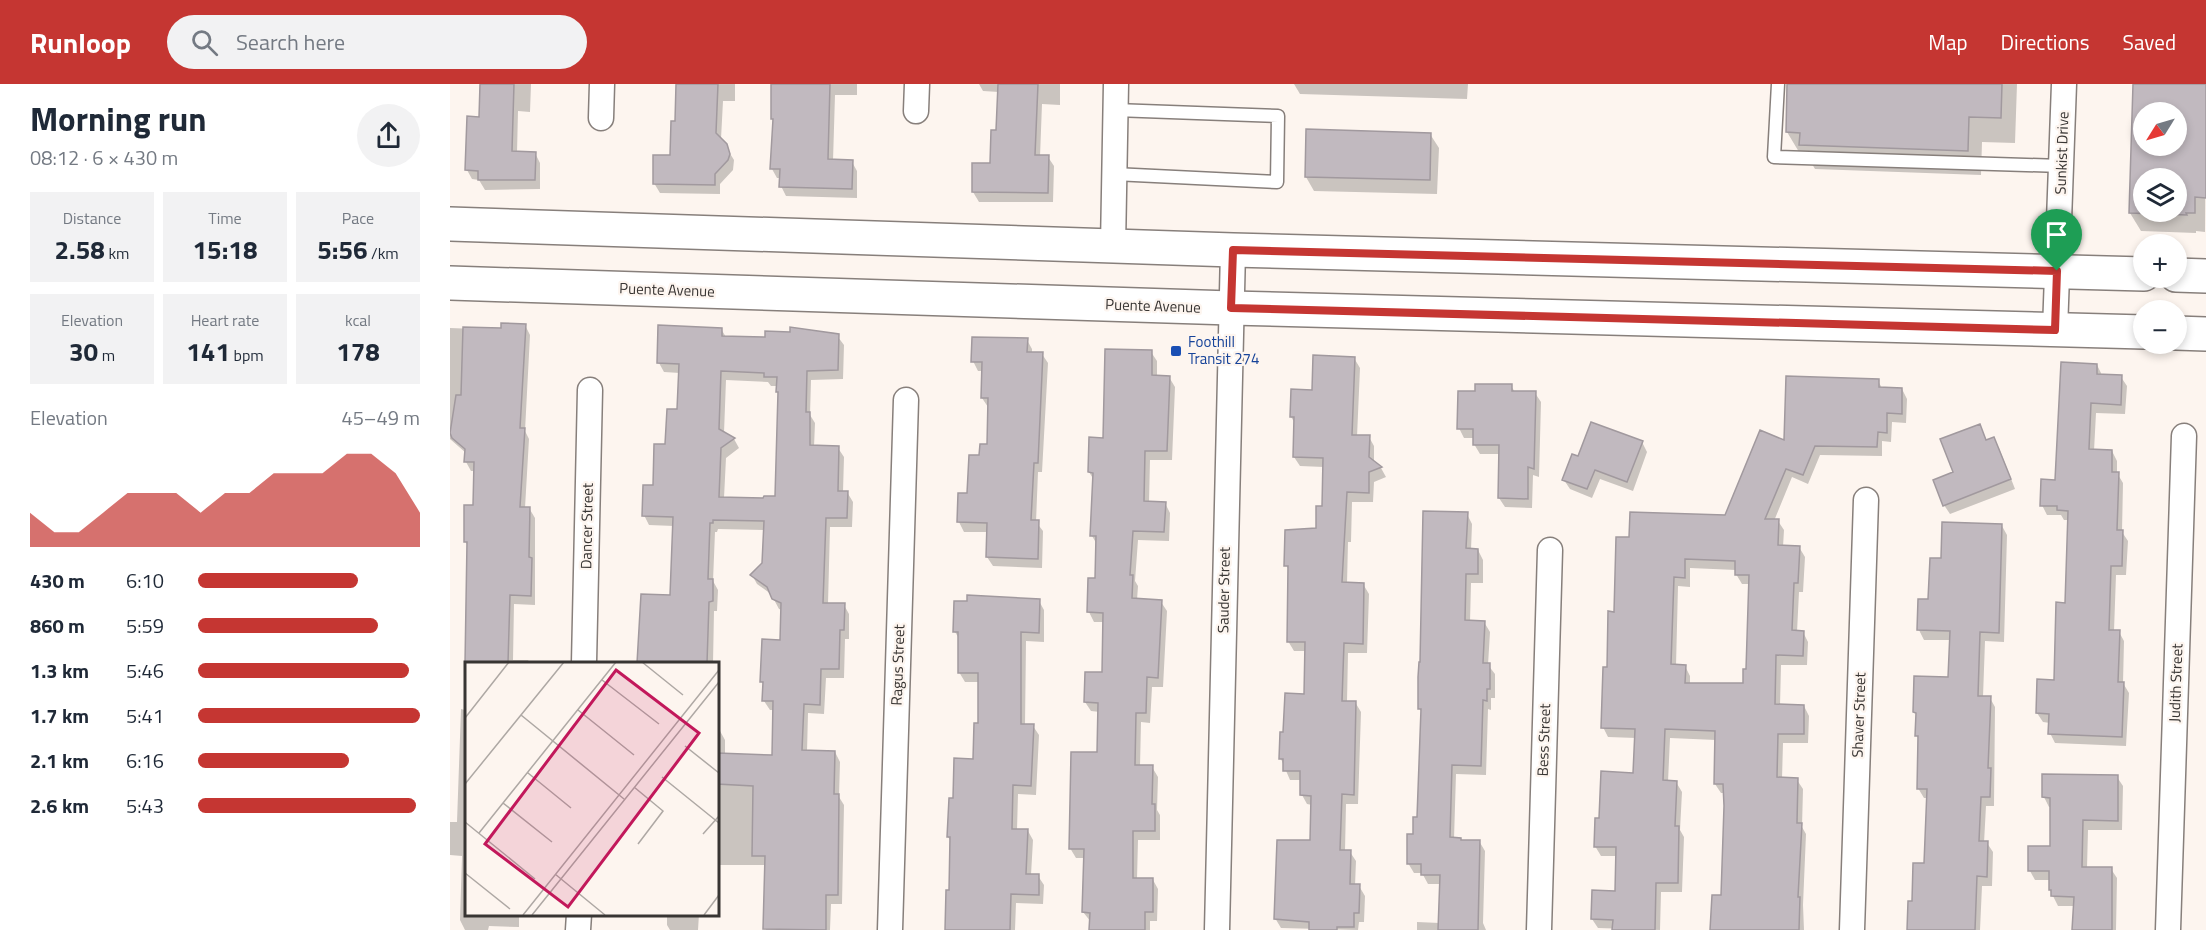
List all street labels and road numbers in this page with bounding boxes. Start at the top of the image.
street label: Sunkist Drive [2049,111,2074,195]
street label: Puente Avenue [619,276,715,303]
street label: Puente Avenue [1105,292,1201,319]
street label: Dancer Street [574,482,599,569]
street label: Sauder Street [1211,546,1236,633]
street label: Ragus Street [885,623,910,706]
street label: Judith Street [2163,642,2188,723]
street label: Shaver Street [1846,671,1872,758]
street label: Bess Street [1531,703,1556,777]

